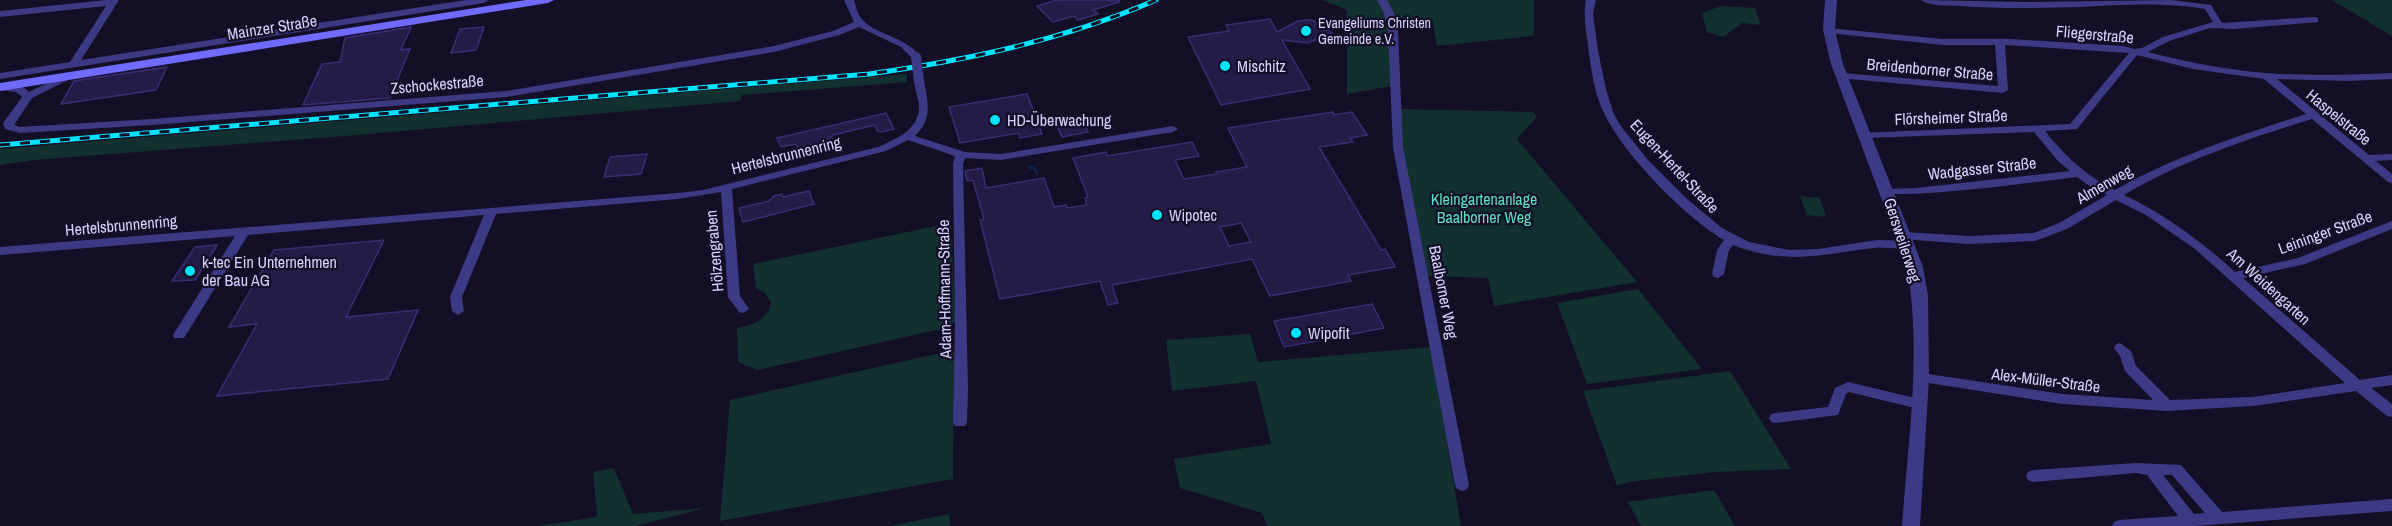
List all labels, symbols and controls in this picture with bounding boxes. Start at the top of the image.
street label: Mainzer Straße [226,9,318,45]
place label: Evangeliums Christen Gemeinde e.V. [1318,14,1431,48]
street label: Fliegerstraße [2055,20,2135,48]
marker: Evangeliums Christen Gemeinde e.V. [1299,24,1313,38]
street label: Breidenborner Straße [1866,53,1994,85]
place label: Mischitz [1237,55,1286,77]
marker: Mischitz [1218,59,1232,73]
street label: Zschockestraße [390,69,484,99]
street label: Haspelstraße [2302,84,2376,150]
street label: Flörsheimer Straße [1894,104,2008,130]
place label: HD-Überwachung [1007,109,1112,131]
marker: HD-Überwachung [988,113,1002,127]
street label: Eugen-Hertel-Straße [1626,114,1724,218]
street label: Hertelsbrunnenring [729,131,844,179]
street label: Wadgasser Straße [1927,151,2037,185]
street label: Almenweg [2071,159,2137,209]
park label: Kleingartenanlage Baalborner Weg [1431,188,1537,228]
street label: Gersweilerweg [1879,195,1927,286]
place label: Wipotec [1169,204,1218,226]
street label: Leininger Straße [2275,205,2375,259]
marker: Wipotec [1150,208,1164,222]
street label: Hertelsbrunnenring [64,209,179,241]
street label: Hölzengraben [699,209,729,293]
street label: Adam-Hoffmann-Straße [932,219,956,360]
street label: Am Weidengarten [2222,242,2316,329]
street label: Baalborner Weg [1424,243,1464,341]
place label: k-tec Ein Unternehmen der Bau AG [202,251,337,291]
marker: k-tec Ein Unternehmen der Bau AG [183,264,197,278]
place label: Wipofit [1308,322,1350,344]
marker: Wipofit [1289,326,1303,340]
street label: Alex-Müller-Straße [1989,362,2102,398]

